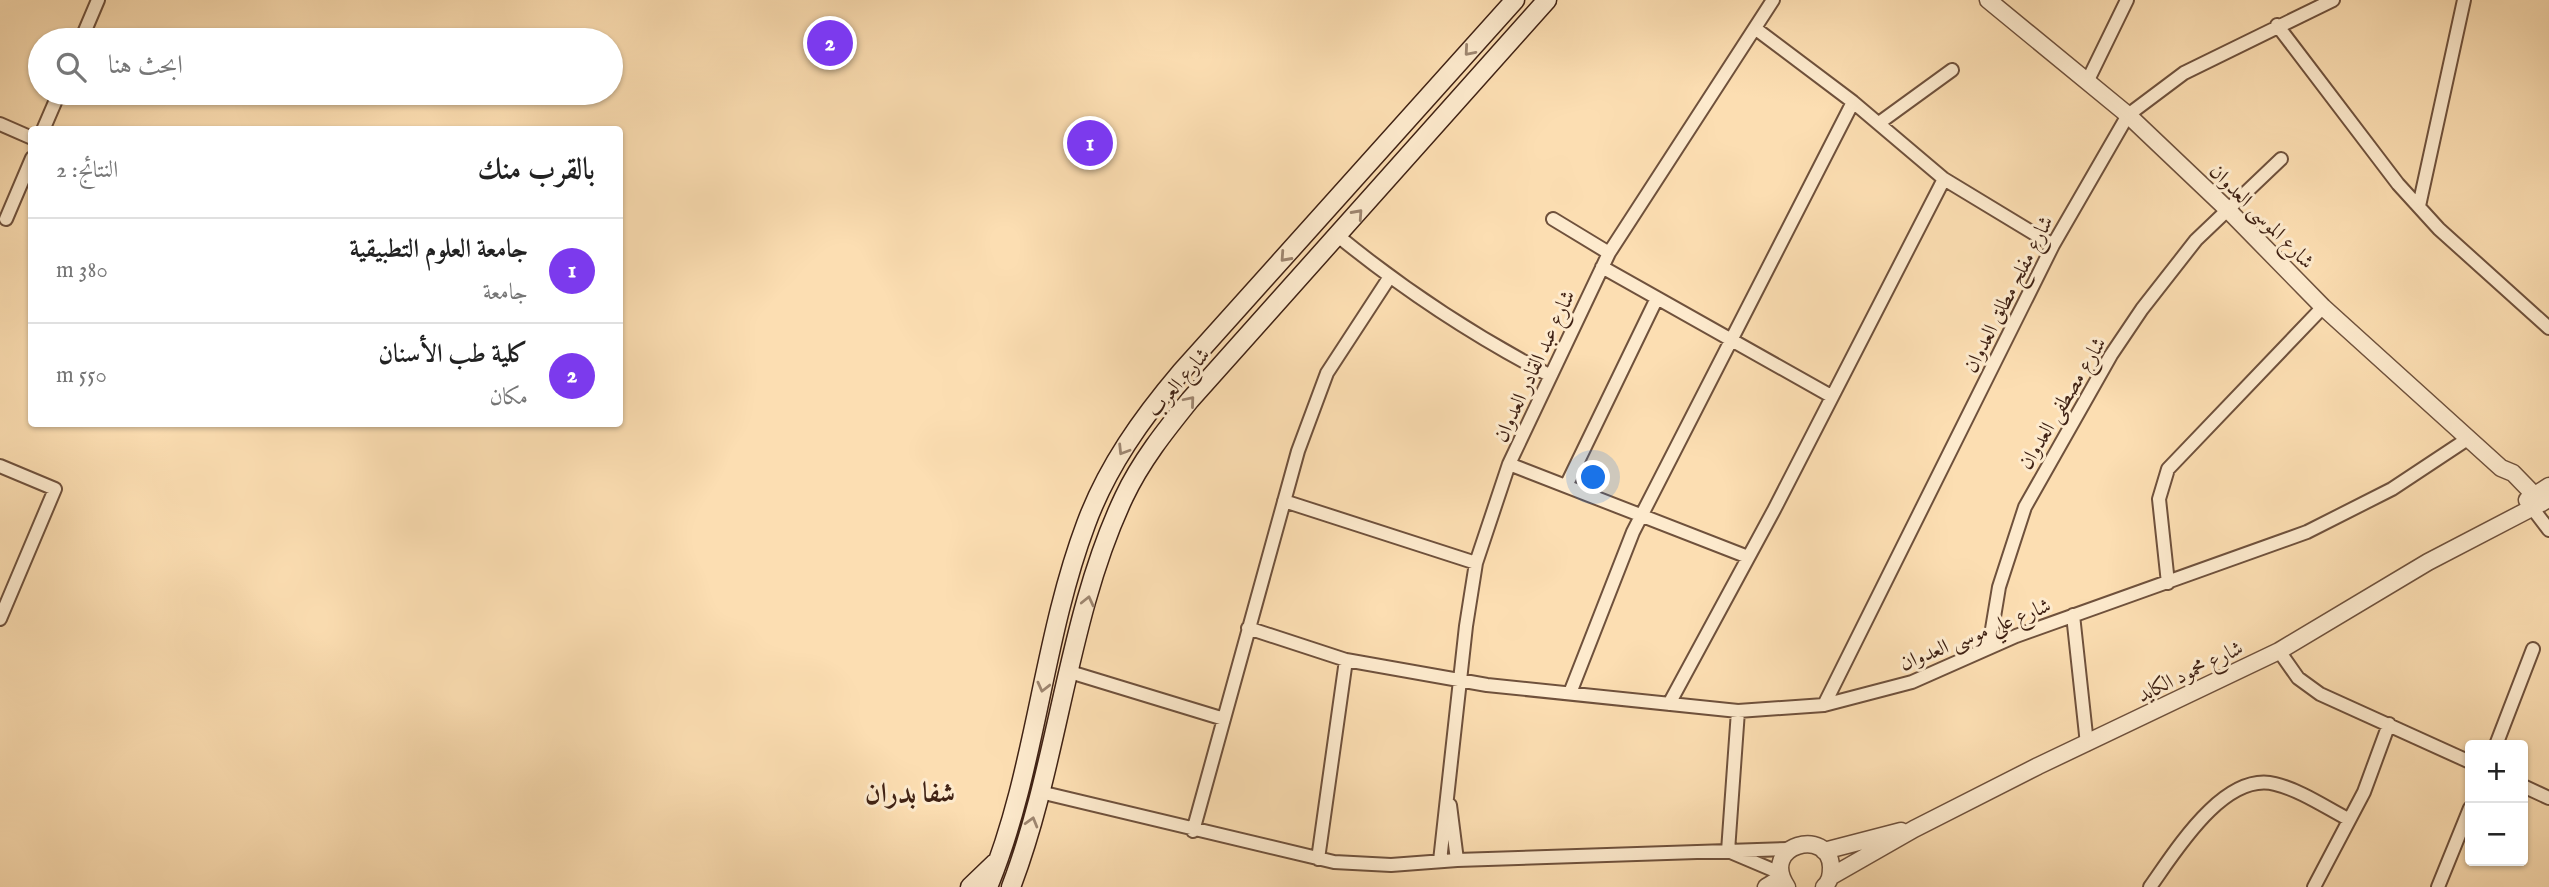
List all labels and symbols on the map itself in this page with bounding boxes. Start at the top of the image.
pin: 2 [807,17,853,69]
one-way arrow [1465,43,1477,56]
pin: 1 [1067,117,1113,169]
street label: شارع الموسى العدوان [2200,159,2319,278]
one-way arrow [1350,209,1362,222]
street label: شارع مفلح مطلق العدوان [1958,211,2064,380]
one-way arrow [1281,249,1293,262]
street label: شارع عبد القادر العدوان [1488,286,1585,448]
street label: شارع مصطفى العدوان [2013,332,2116,477]
street label: شارع العرب [1142,343,1219,425]
one-way arrow [1181,396,1194,409]
one-way arrow [1118,442,1131,455]
your location [1576,460,1610,494]
street label: شارع علي موسى العدوان [1896,593,2057,683]
one-way arrow [1079,596,1094,608]
street label: شارع محمود الكايد [2133,635,2249,712]
one-way arrow [1037,681,1051,693]
district label: شفا بدران [865,777,955,812]
one-way arrow [1023,816,1038,828]

